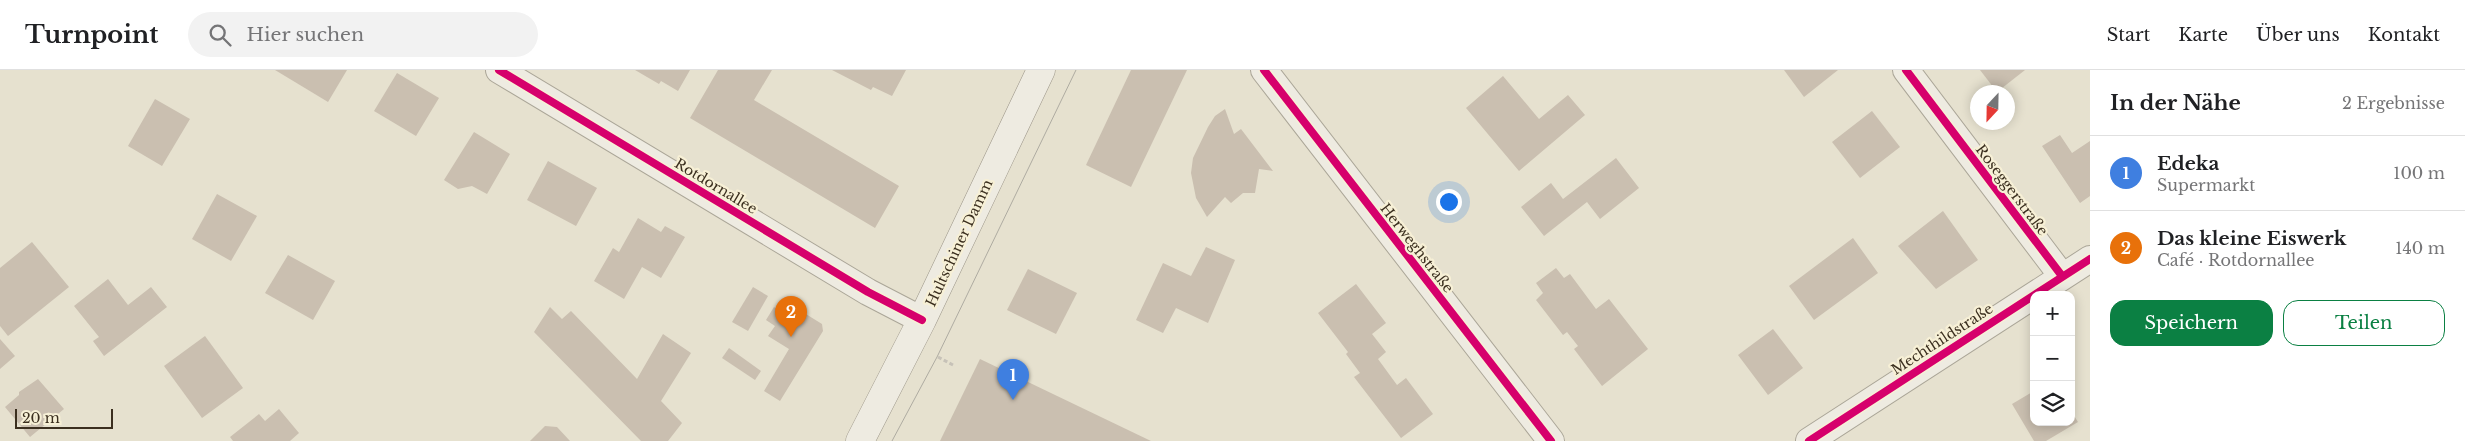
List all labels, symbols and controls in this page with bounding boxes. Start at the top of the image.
search box [188,12,538,57]
text: Turnpoint [25,20,158,49]
icon: search [206,21,234,49]
text: Hier suchen [246,23,364,46]
text: Start [2107,24,2150,46]
text: Karte [2178,24,2228,46]
text: Über uns [2256,24,2340,46]
text: Kontakt [2368,24,2440,46]
north arrow [1970,85,2015,130]
text: In der Nähe [2110,90,2241,116]
text: 2 Ergebnisse [2342,93,2445,113]
street label: Roseggerstraße [1972,141,2052,239]
text: Edeka [2157,152,2219,175]
street label: Rotdornallee [671,154,761,218]
text: 1 [2123,163,2129,183]
text: 100 m [2393,163,2445,183]
text: Supermarkt [2157,175,2255,195]
street label: Hultschiner Damm [922,177,996,309]
your location [1436,189,1462,215]
street label: Herweghstraße [1376,200,1458,296]
text: Das kleine Eiswerk [2157,227,2346,250]
text: 2 [2121,238,2131,258]
text: 140 m [2395,238,2445,258]
text: Café · Rotdornallee [2157,250,2315,270]
map controls [2030,291,2075,426]
button: + [2030,291,2075,336]
pin: 2 [775,296,807,337]
street label: Mechthildstraße [1888,299,1996,379]
button: Speichern [2110,300,2273,346]
button: Teilen [2283,300,2445,346]
button: − [2030,336,2075,381]
pin: 1 [997,359,1029,400]
button: layers [2030,381,2075,426]
scale bar [15,406,112,429]
text: 20 m [22,409,60,427]

